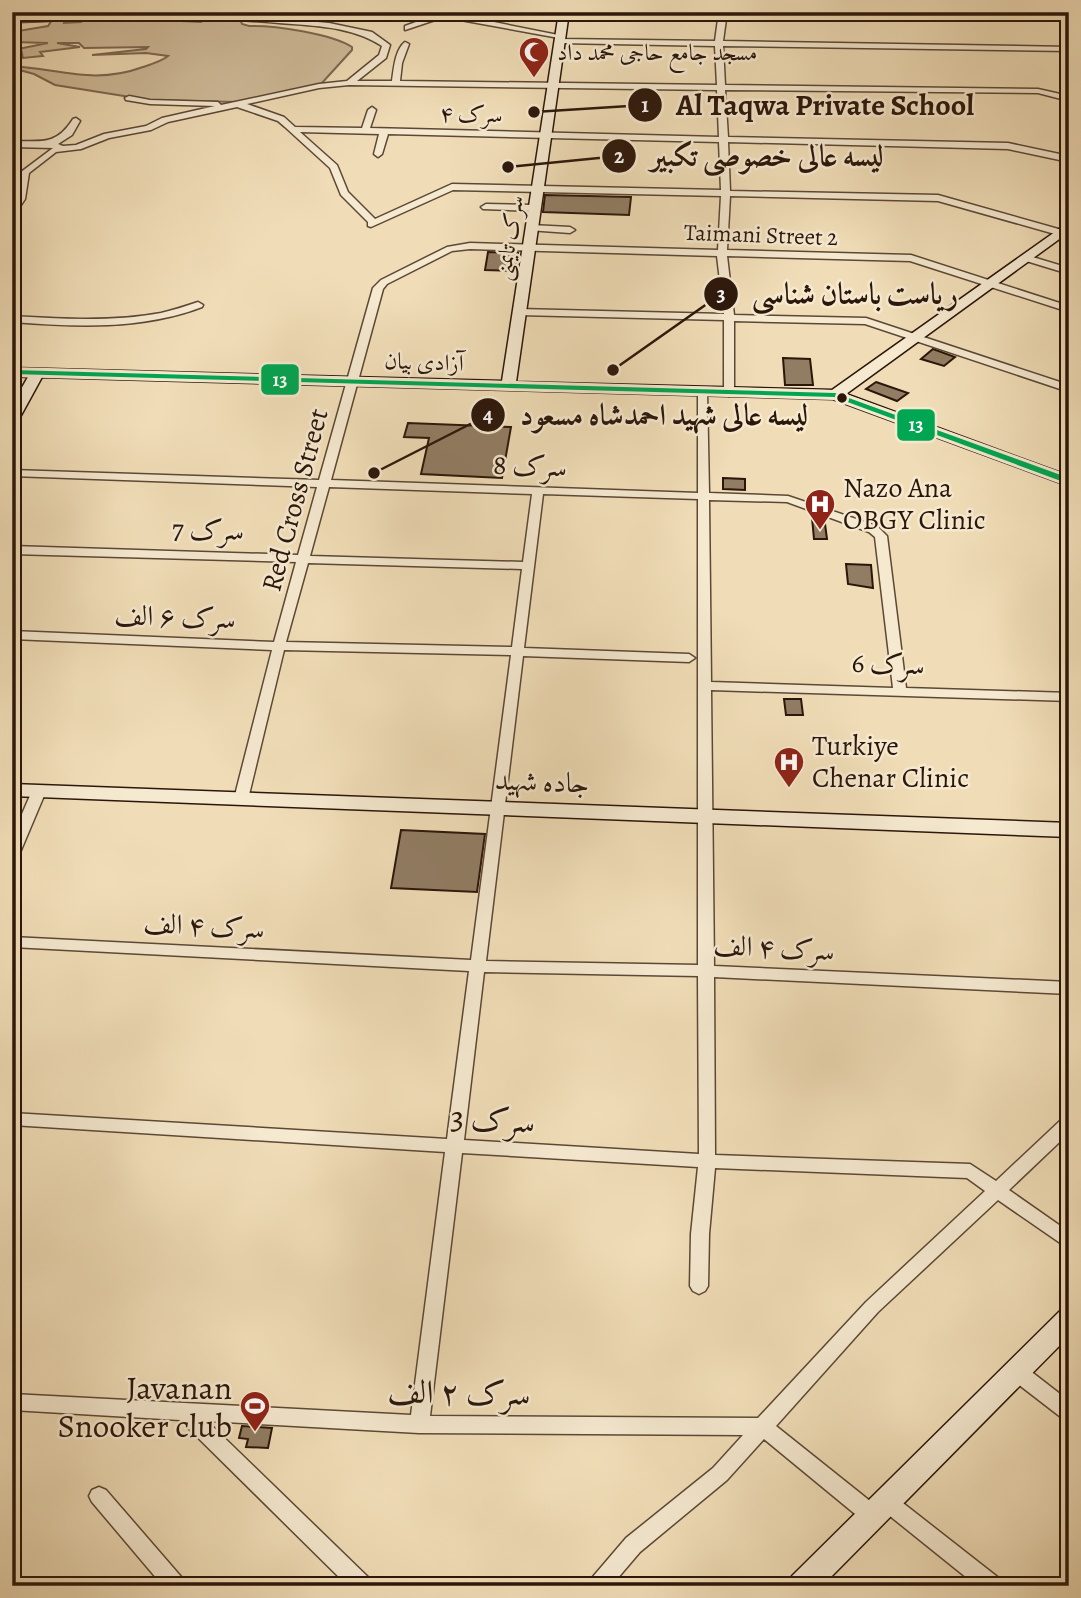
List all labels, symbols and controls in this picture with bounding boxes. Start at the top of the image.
mosque icon: مسجد جامع حاجی محمد داد [517,35,551,79]
place label: مسجد جامع حاجی محمد داد [557,37,757,73]
callout: Al Taqwa Private School [627,79,988,130]
text: Al Taqwa Private School [675,85,974,125]
text: 1 [641,91,649,119]
street label: سرک ۴ [439,98,503,130]
callout: لیسه عالی خصوصی تکبیر [601,130,898,181]
text: لیسه عالی خصوصی تکبیر [647,136,884,177]
text: 2 [614,142,624,170]
street label: سرک تایمنی [487,193,531,283]
street label: Taimani Street 2 [683,217,839,253]
callout: ریاست باستان شناسی [703,268,973,319]
text: ریاست باستان شناسی [752,274,958,315]
text: 3 [716,280,726,308]
street label: آزادی بیان [384,345,467,379]
line badge: 13 [260,363,300,396]
text: 13 [273,367,287,393]
callout: لیسه عالی شهید احمدشاه مسعود [470,389,822,440]
unlabelled marker [835,391,849,405]
text: لیسه عالی شهید احمدشاه مسعود [520,395,808,435]
text: 4 [483,401,493,429]
street label: Red Cross Street [252,404,338,596]
line badge: 13 [896,408,936,442]
text: 13 [909,412,923,438]
street label: سرک 8 [492,446,568,486]
place label: Nazo Ana OBGY Clinic [843,469,986,539]
hospital icon: Nazo Ana OBGY Clinic [803,487,837,531]
street label: سرک 7 [172,510,244,550]
street label: سرک ۶ الف [114,596,236,638]
street label: سرک 6 [851,644,925,684]
place label: Turkiye Chenar Clinic [812,727,969,797]
hospital icon: Turkiye Chenar Clinic [772,745,806,789]
street label: جاده شهید [494,761,590,803]
street label: سرک ۴ الف [142,904,266,948]
street label: سرک ۴ الف [712,926,836,970]
street label: سرک 3 [450,1094,536,1144]
place label: Javanan Snooker club [58,1365,232,1448]
street label: سرک ۲ الف [387,1368,531,1416]
sports icon: Javanan Snooker club [238,1389,272,1433]

